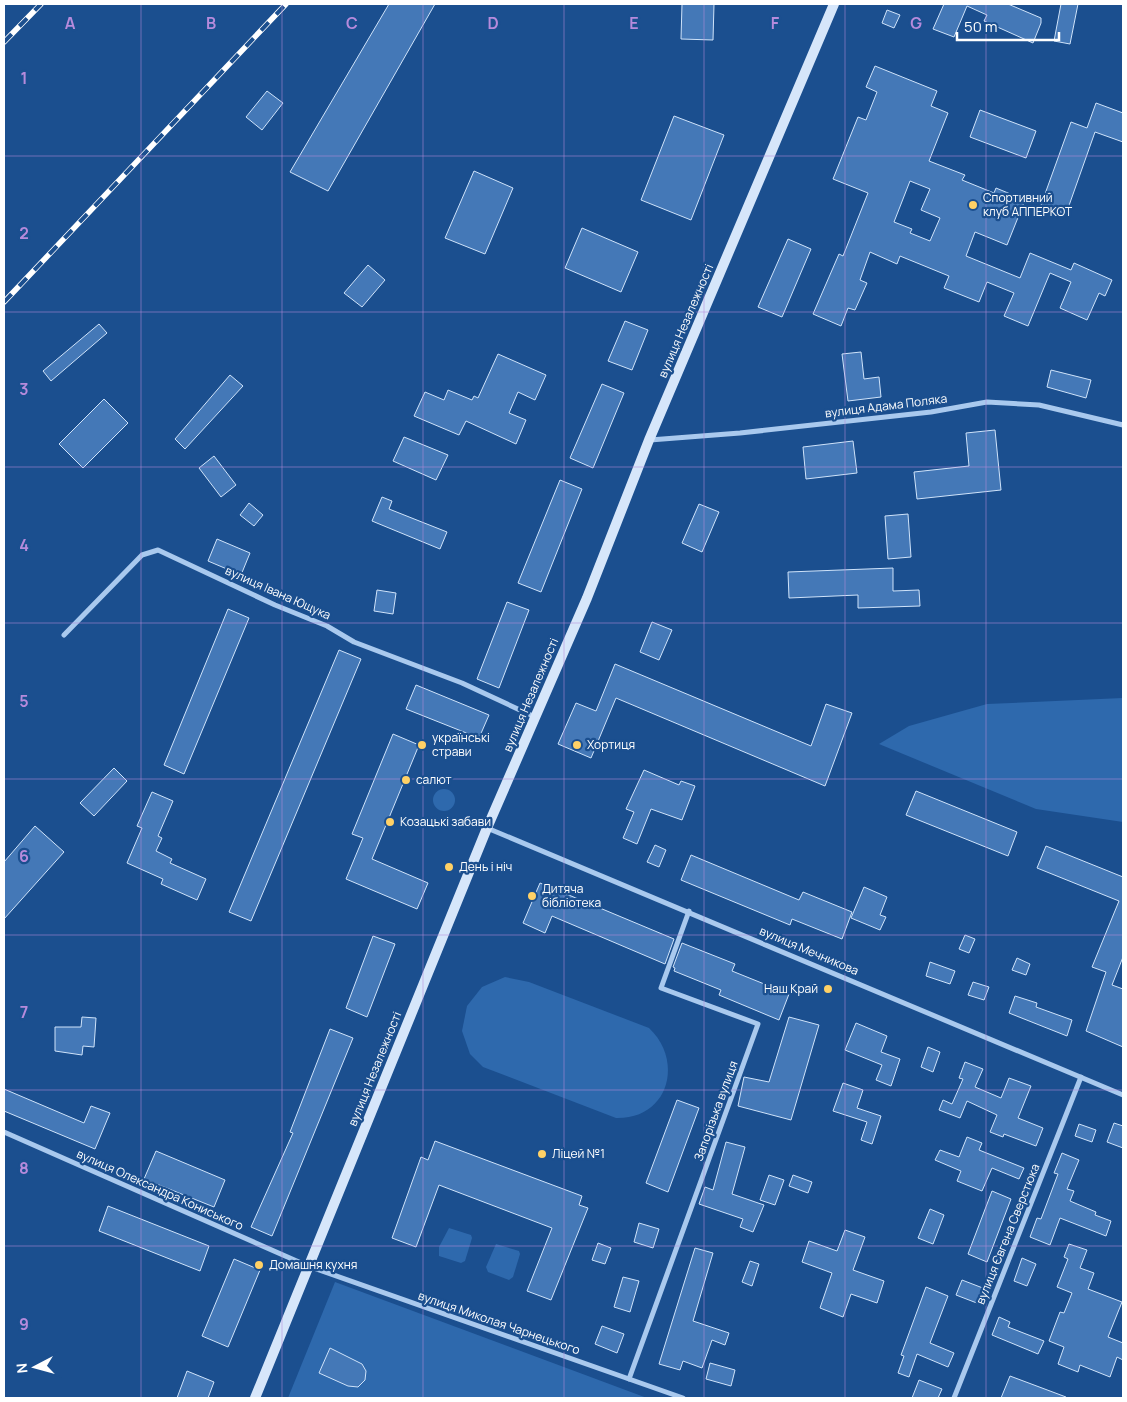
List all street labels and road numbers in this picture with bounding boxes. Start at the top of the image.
street label: вулиця Незалежності [654,261,717,380]
street label: вулиця Адама Поляка [824,390,948,421]
street label: вулиця Івана Ющука [223,562,334,623]
street label: вулиця Незалежності [499,635,562,754]
street label: вулиця Мечникова [757,922,861,979]
street label: вулиця Незалежності [344,1009,405,1129]
street label: Запорізька вулиця [690,1058,742,1163]
street label: вулиця Олександра Кониського [74,1145,246,1234]
street label: вулиця Євгена Сверстюка [972,1161,1044,1307]
street label: вулиця Миколая Чарнецького [416,1287,582,1358]

